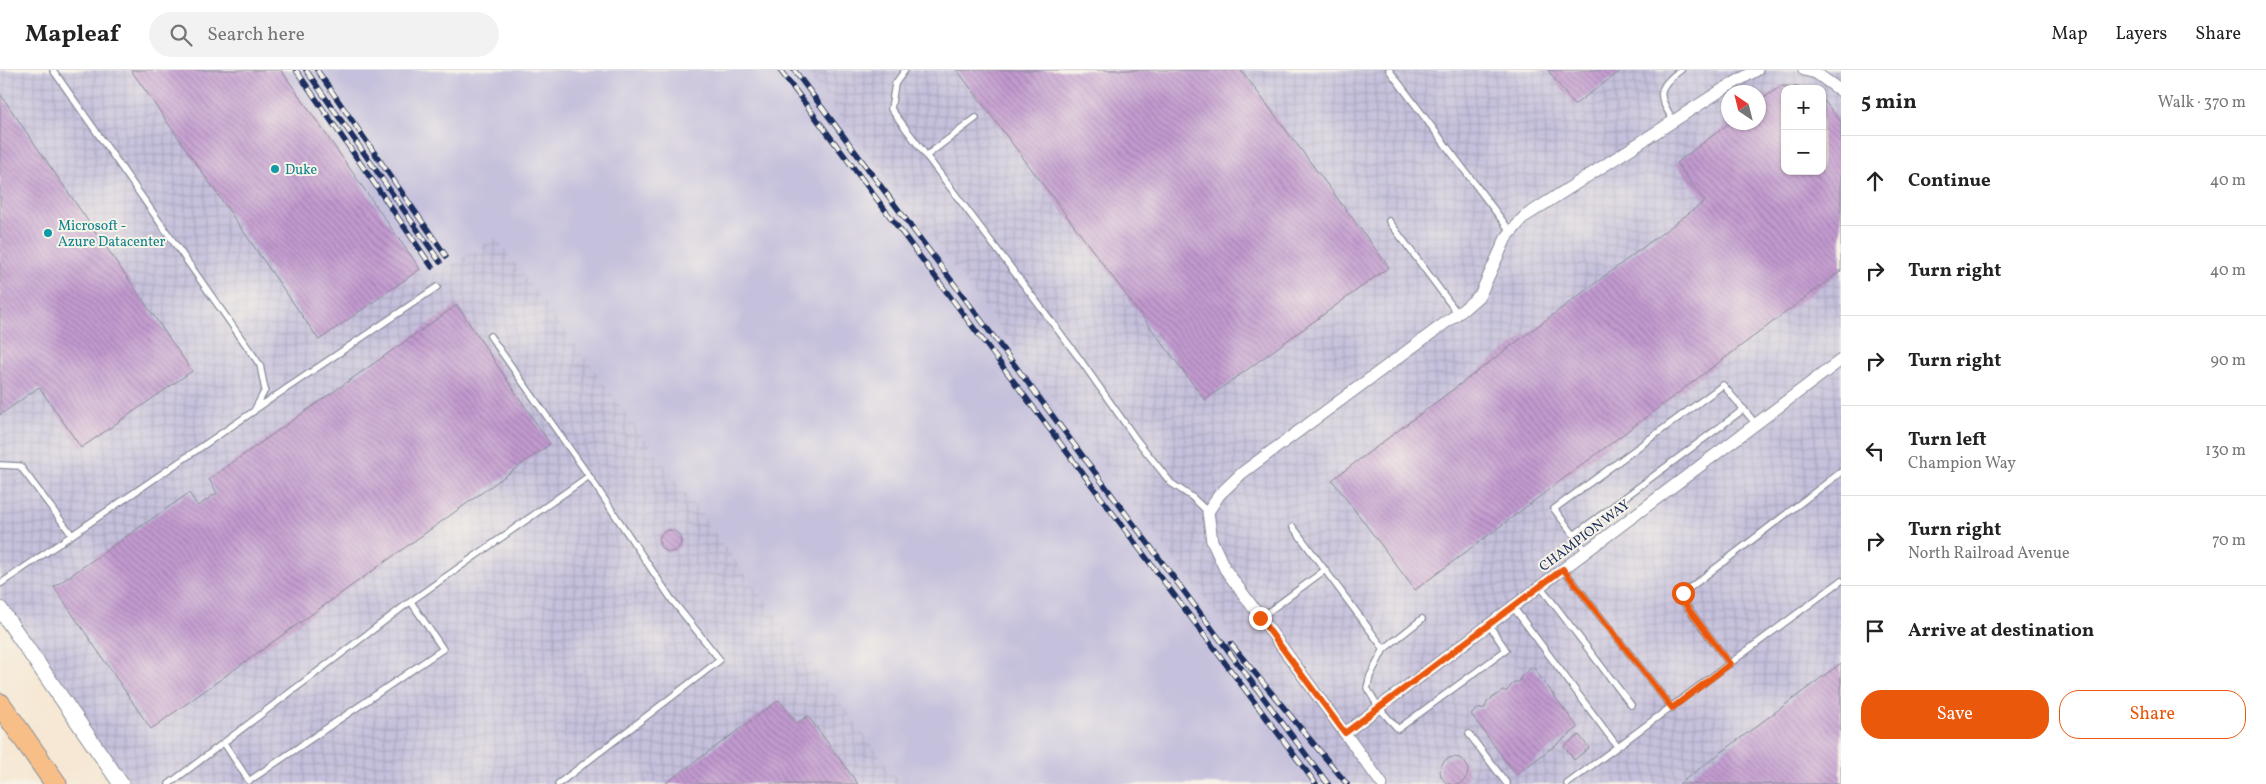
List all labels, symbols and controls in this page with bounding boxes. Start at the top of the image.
search box [149,12,499,57]
text: Mapleaf [25,18,119,52]
icon: search [167,21,195,49]
text: Search here [207,22,305,48]
text: Map [2051,22,2087,47]
text: Layers [2115,22,2167,47]
text: Share [2195,22,2241,47]
north arrow [1721,85,1766,130]
map controls [1781,85,1826,175]
button: + [1781,85,1826,130]
text: 5 min [1861,88,1917,117]
text: Walk · 370 m [2158,92,2246,114]
button: − [1781,130,1826,175]
place label: Duke [285,161,318,180]
marker: Duke [269,163,281,175]
icon: ahead [1861,167,1889,195]
text: Continue [1908,168,1991,194]
text: 40 m [2210,170,2246,192]
place label: Microsoft - Azure Datacenter [58,217,166,252]
marker: Microsoft - Azure Datacenter [42,227,54,239]
icon: right [1861,257,1889,285]
text: Turn right [1908,258,2001,284]
text: 40 m [2210,260,2246,282]
icon: right [1861,347,1889,375]
text: Turn right [1908,348,2001,374]
text: 90 m [2210,350,2246,372]
text: Turn left [1908,427,1987,453]
icon: left [1861,437,1889,465]
text: 130 m [2205,440,2246,462]
text: Champion Way [1908,453,2016,475]
street label: CHAMPION WAY [1536,496,1634,577]
text: Turn right [1908,517,2001,543]
icon: right [1861,527,1889,555]
text: 70 m [2212,530,2246,552]
text: North Railroad Avenue [1908,543,2070,565]
route start [1672,582,1695,605]
route end [1249,607,1272,630]
icon: arrive [1861,617,1889,645]
text: Arrive at destination [1908,618,2094,644]
button: Save [1861,690,2049,739]
button: Share [2059,690,2246,739]

